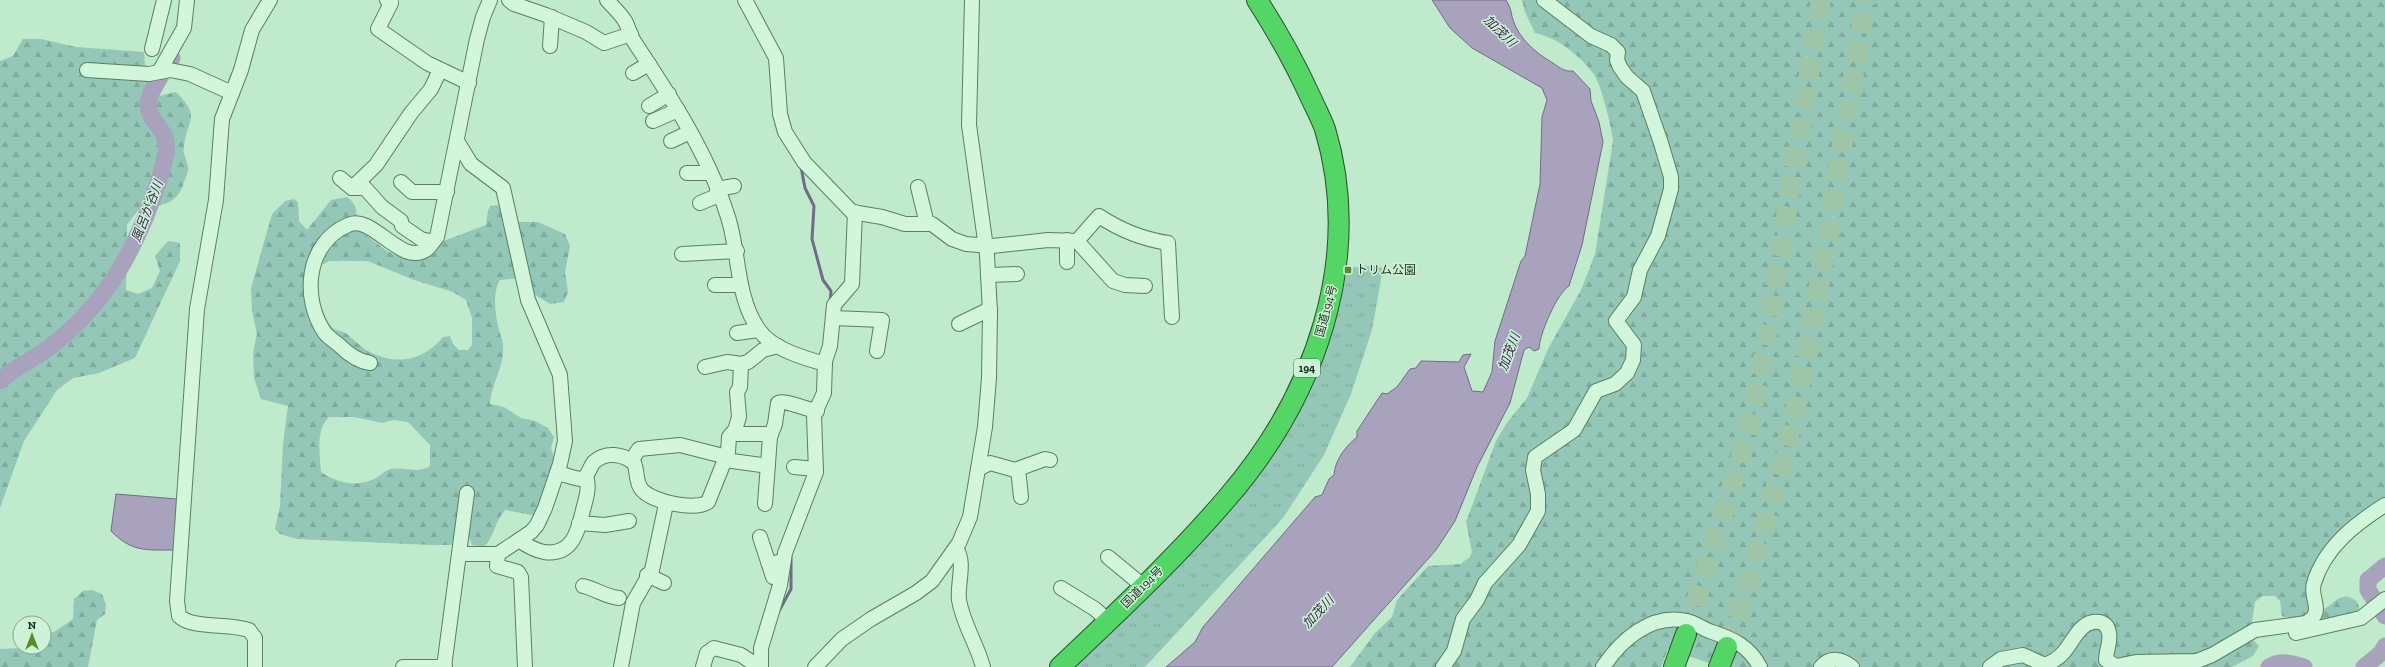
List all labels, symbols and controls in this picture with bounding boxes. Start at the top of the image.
water label: 加茂川 [1481,12,1521,51]
water label: 風呂が谷川 [128,176,166,244]
place label: トリム公園 [1356,263,1416,277]
marker: トリム公園 [1343,265,1353,275]
street label: 国道194号 [1312,283,1340,339]
water label: 加茂川 [1495,329,1524,373]
road number: 194 [1294,359,1320,377]
street label: 国道194号 [1118,563,1166,611]
water label: 加茂川 [1299,591,1338,631]
north arrow [12,615,52,655]
text: N [28,619,37,632]

